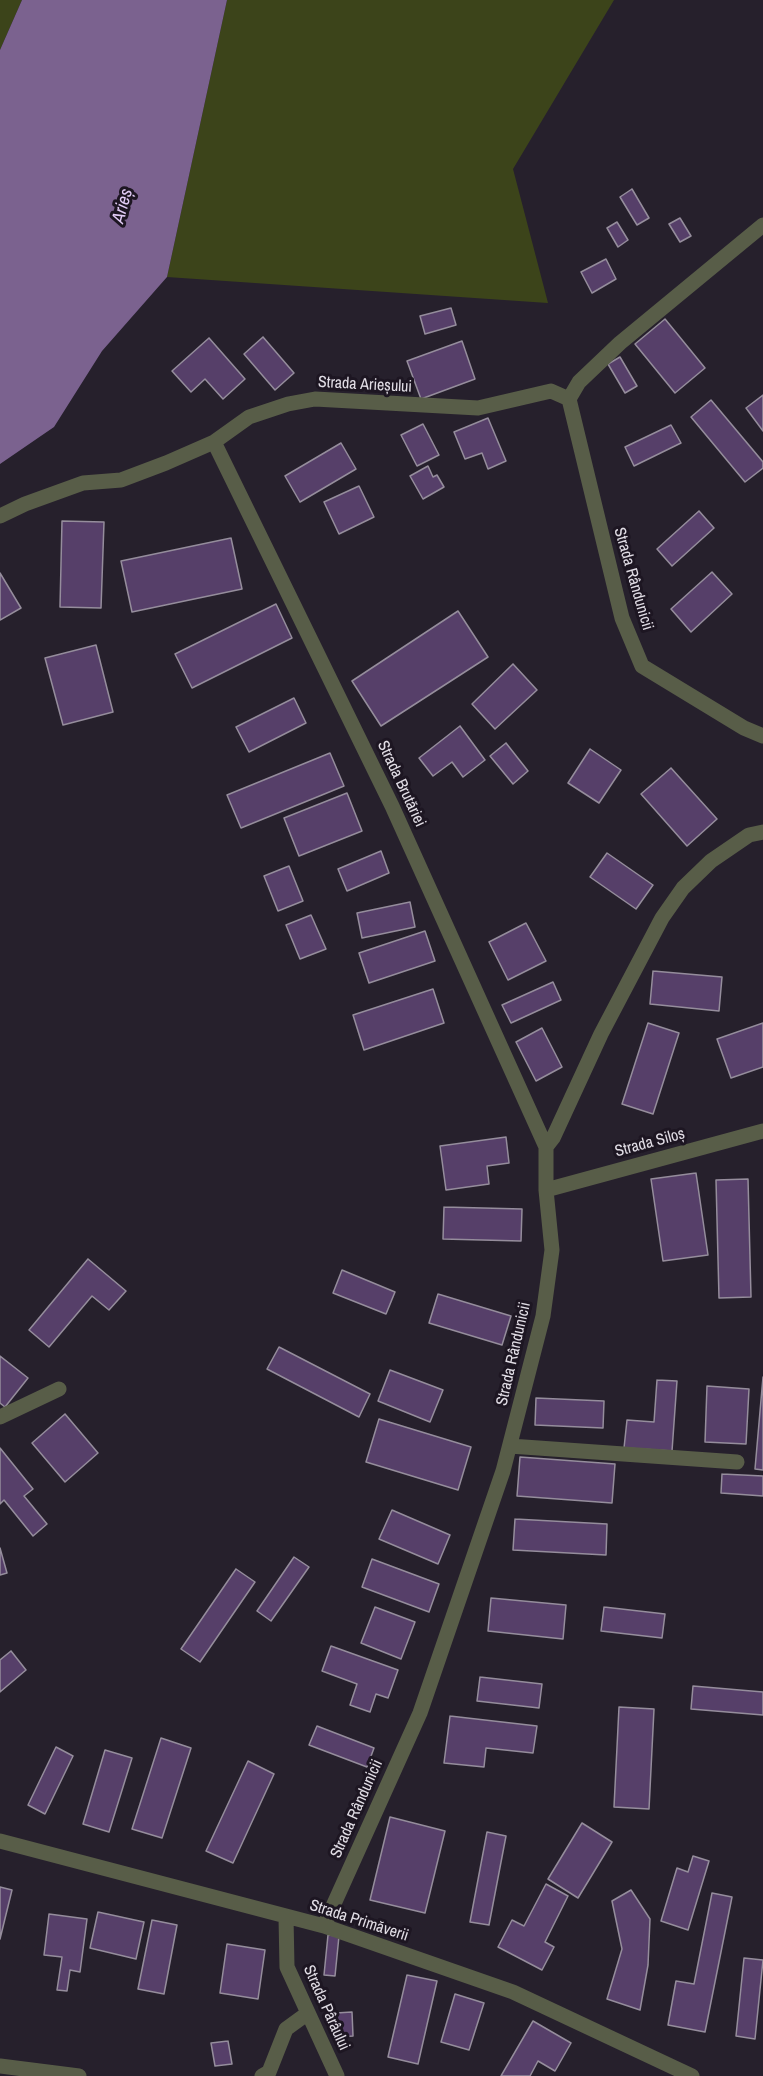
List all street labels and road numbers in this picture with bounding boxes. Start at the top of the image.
street label: Strada Arieșului [318,373,412,397]
street label: Strada Rândunicii [609,526,657,632]
street label: Strada Brutăriei [373,738,429,830]
street label: Strada Siloș [613,1124,687,1162]
street label: Strada Rândunicii [493,1300,535,1408]
street label: Strada Rândunicii [327,1757,387,1861]
street label: Strada Primăverii [307,1896,411,1946]
street label: Strada Pârâului [299,1962,353,2054]

